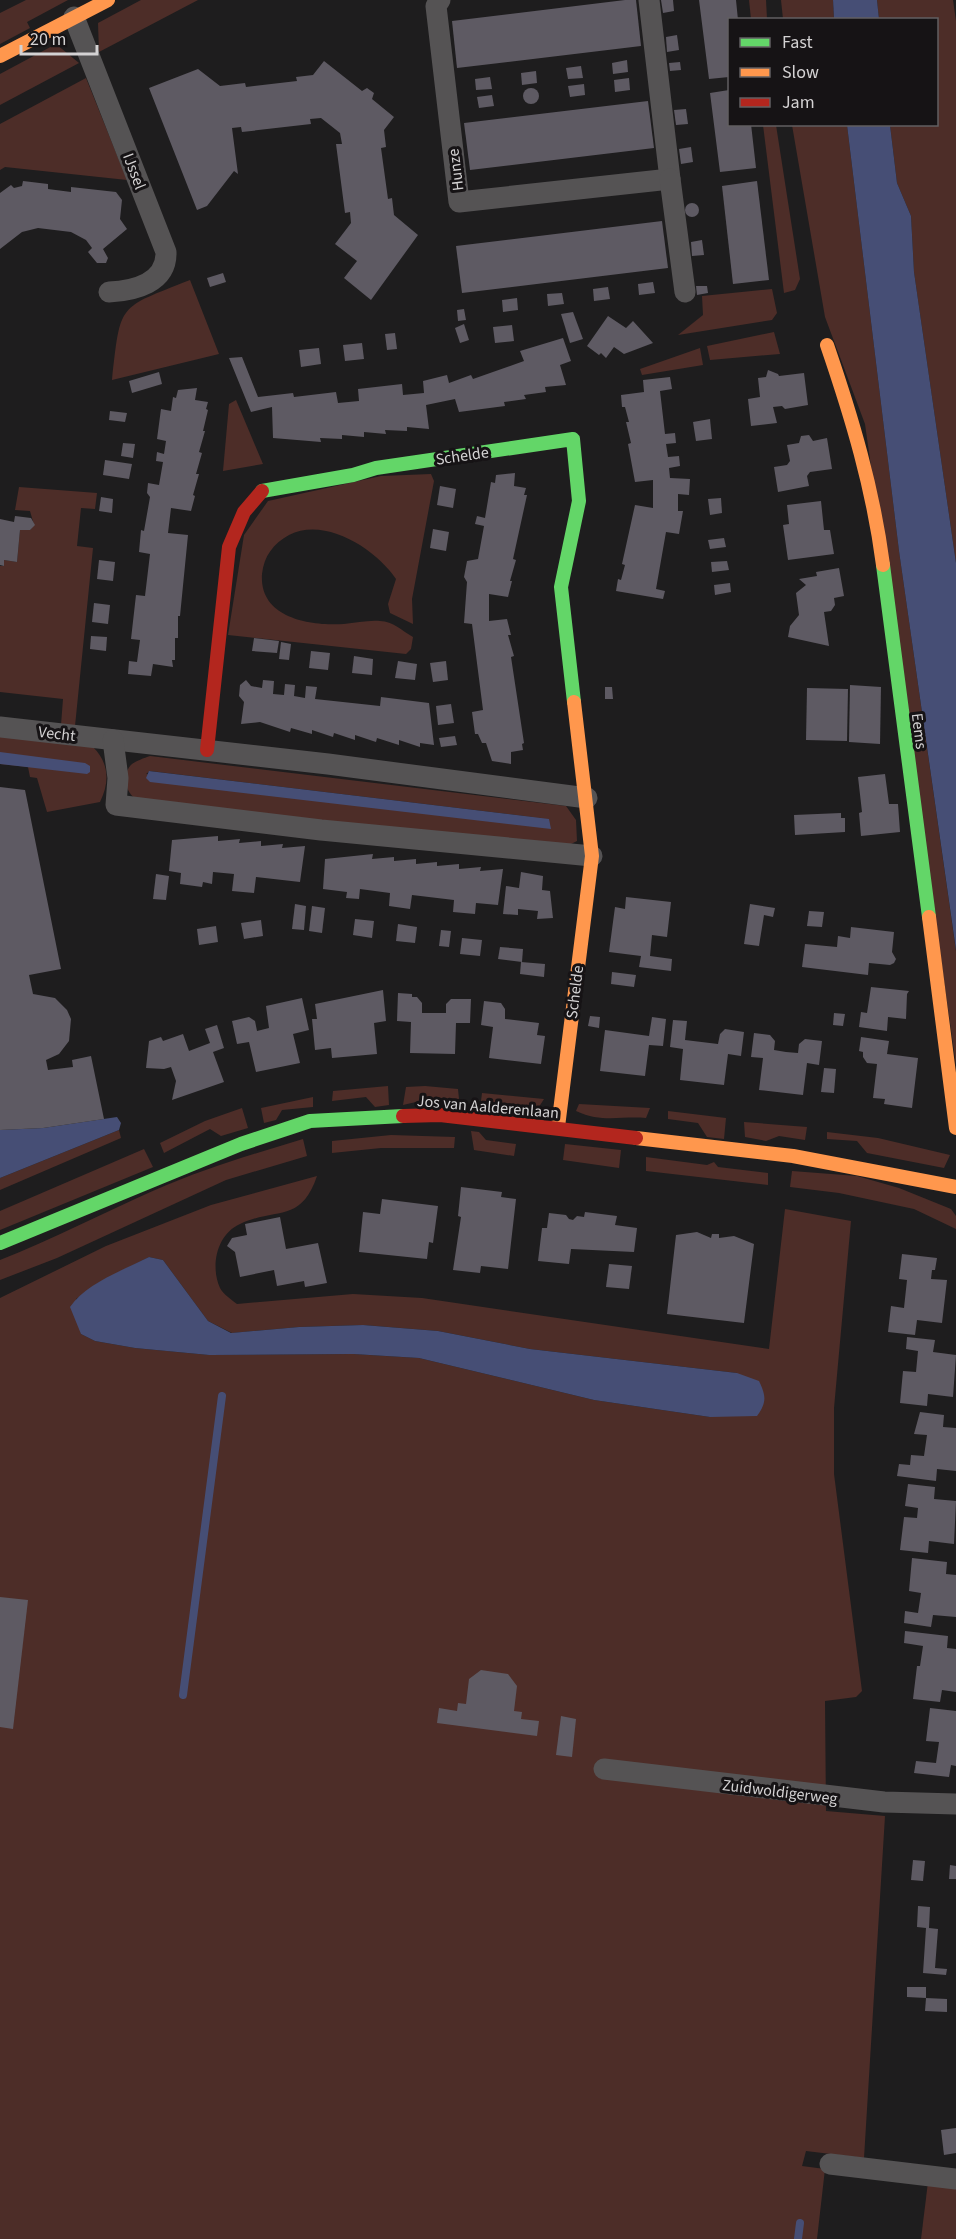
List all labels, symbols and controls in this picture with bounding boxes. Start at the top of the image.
scale bar [21,18,98,56]
legend [728,18,938,126]
text: 20 m [30,27,66,52]
text: Fast [782,30,813,55]
text: Slow [782,60,819,85]
text: Jam [782,90,815,115]
street label: Hunze [442,147,469,192]
street label: IJssel [117,150,151,193]
street label: Schelde [434,441,490,471]
street label: Eems [906,712,932,751]
street label: Vecht [37,721,77,747]
street label: Schelde [561,964,589,1020]
street label: Jos van Aalderenlaan [416,1090,560,1124]
street label: Zuidwoldigerweg [721,1774,839,1810]

